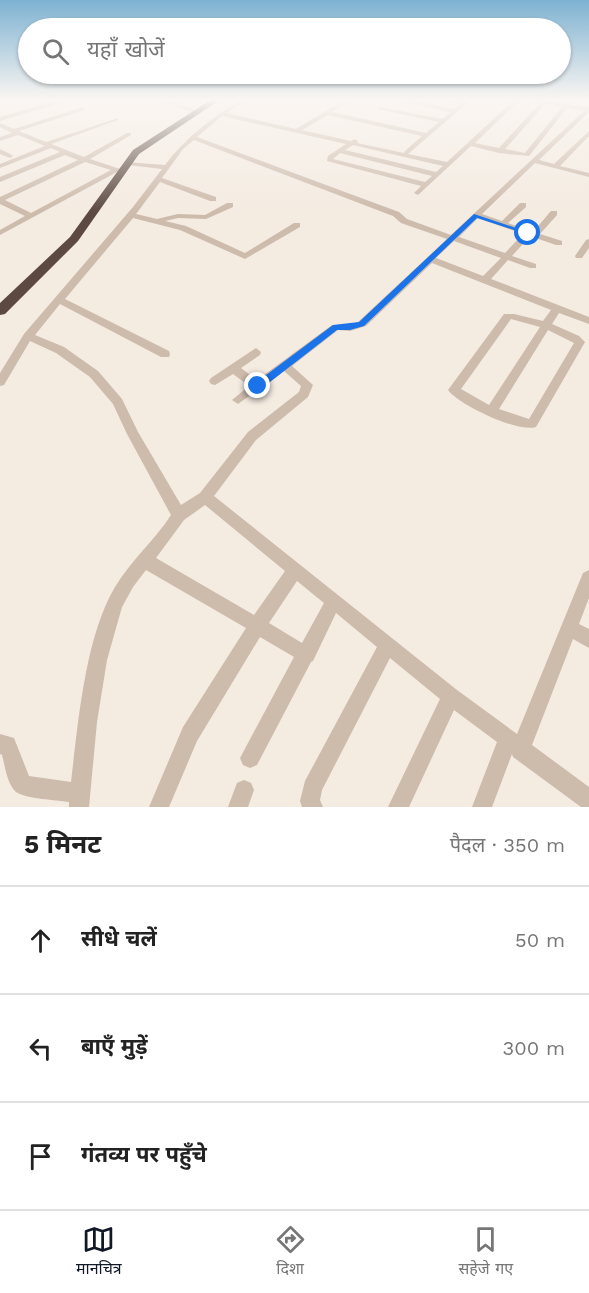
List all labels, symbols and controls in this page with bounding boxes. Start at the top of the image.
search box [18,18,571,84]
icon: search [39,35,72,68]
text: यहाँ खोजें [87,37,165,62]
route start [514,219,540,245]
route end [244,372,270,398]
text: 5 मिनट [24,829,101,859]
text: पैदल · 350 m [450,833,565,857]
icon: ahead [24,924,57,957]
text: सीधे चलें [81,926,157,951]
text: 50 m [515,928,565,952]
icon: left [24,1032,57,1065]
text: बाएँ मुड़ें [81,1034,148,1059]
text: 300 m [503,1036,565,1060]
icon: arrive [24,1140,57,1173]
text: गंतव्य पर पहुँचे [81,1142,207,1167]
tab: मानचित्र [76,1223,122,1281]
tab: दिशा [274,1223,307,1281]
tab: सहेजे गए [459,1223,513,1281]

